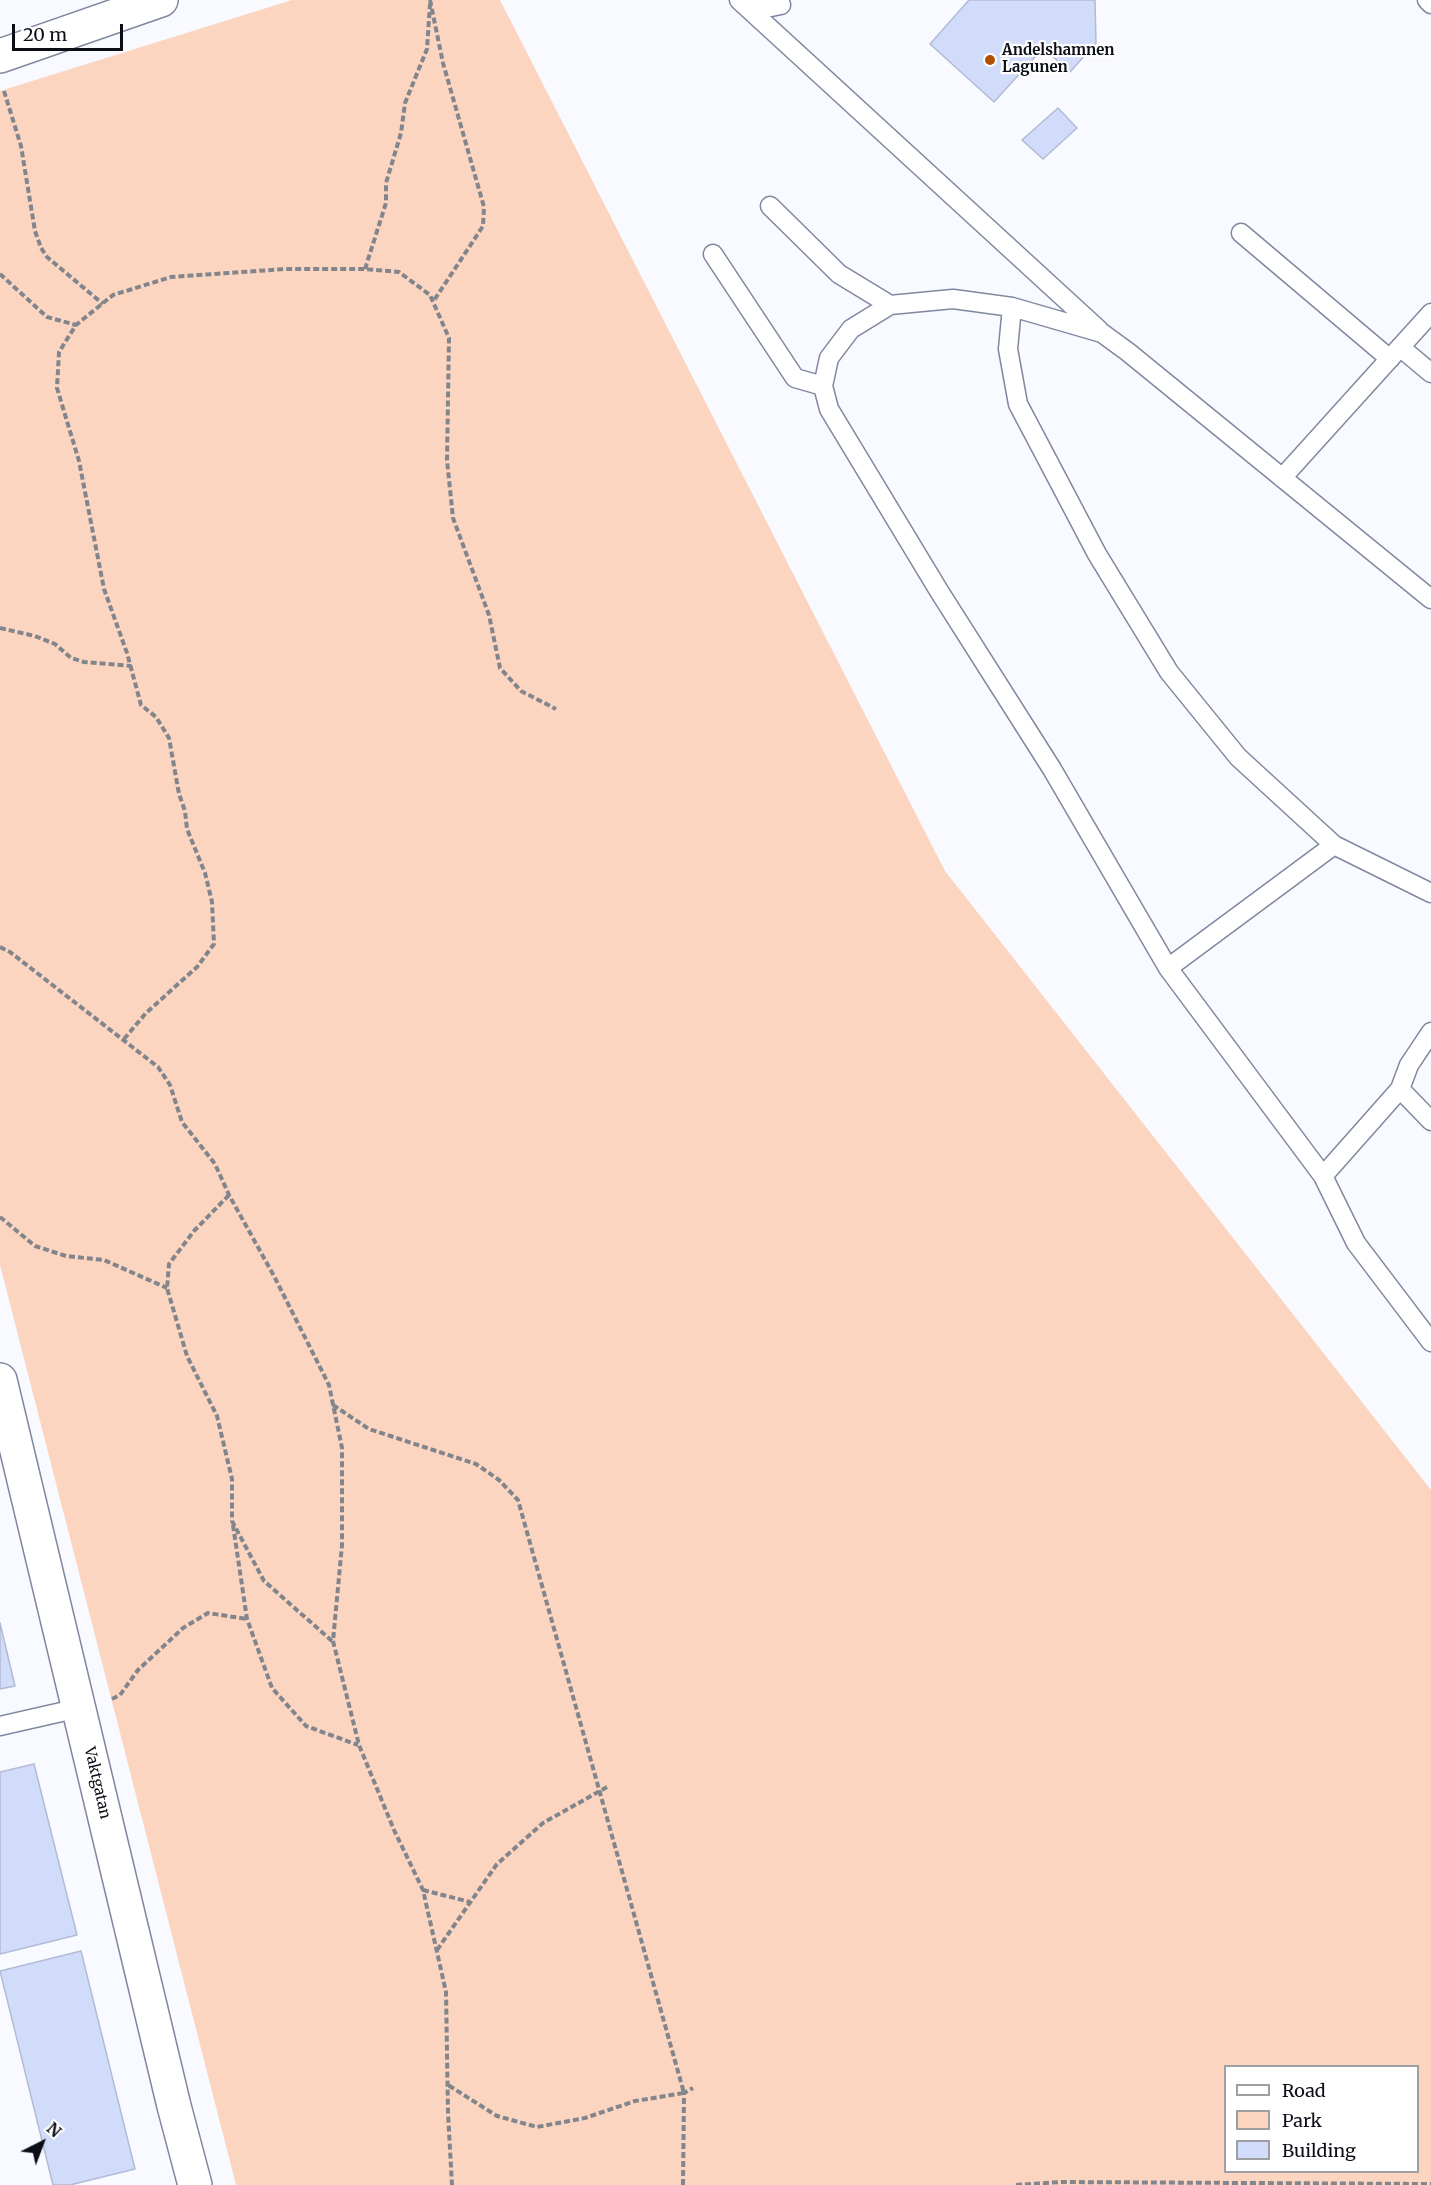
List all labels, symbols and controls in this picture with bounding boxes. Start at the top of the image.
scale bar [15,12,126,50]
text: 20 m [23,23,67,46]
place label: Andelshamnen Lagunen [1002,42,1115,77]
marker: Andelshamnen Lagunen [983,53,997,67]
street label: Vaktgatan [80,1745,114,1821]
legend [1224,2065,1419,2173]
text: Road [1282,2079,1326,2102]
text: Park [1282,2109,1322,2132]
north arrow [12,2113,72,2173]
text: N [43,2118,65,2141]
text: Building [1282,2139,1356,2162]

